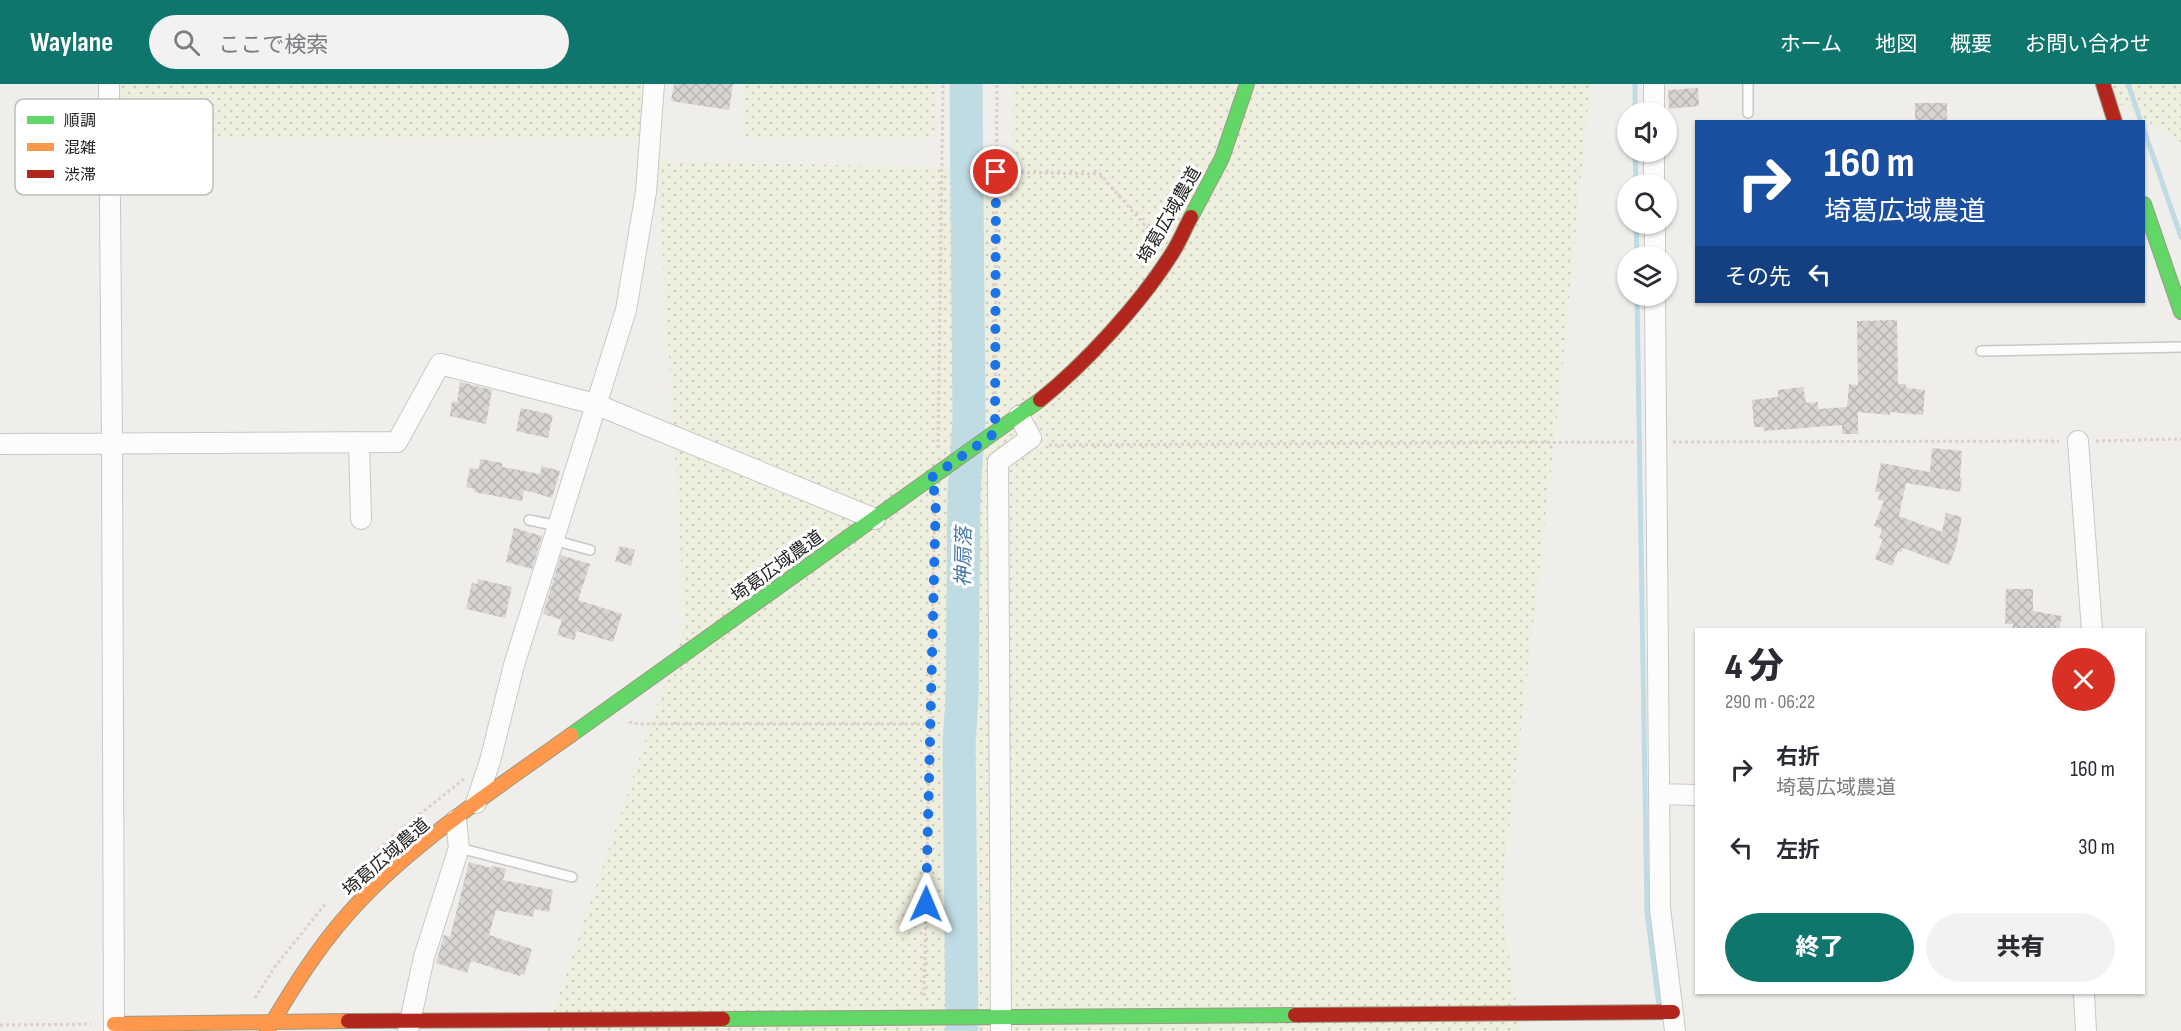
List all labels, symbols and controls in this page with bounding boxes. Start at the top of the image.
search box [149,15,569,69]
text: Waylane [30,26,113,59]
icon: search [170,26,203,59]
text: ここで検索 [218,32,328,59]
text: ホーム [1780,32,1842,57]
text: 地図 [1875,32,1917,57]
text: 概要 [1950,32,1992,57]
text: お問い合わせ [2025,32,2151,57]
legend [15,99,213,195]
map controls [1617,102,1677,306]
button: sound [1617,102,1677,162]
text: 順調 [64,112,96,131]
text: 160 m [1824,138,1915,189]
text: 混雑 [64,139,96,158]
icon: right [1725,144,1803,222]
pin [970,146,1021,197]
icon: arrive [979,155,1012,188]
street label: 埼葛広域農道 [1133,163,1206,267]
text: 渋滞 [64,166,96,185]
button: search [1617,174,1677,234]
text: 埼葛広域農道 [1824,196,1986,228]
button: layers [1617,246,1677,306]
icon: left [1803,258,1836,291]
text: その先 [1725,264,1791,291]
water label: 神扇落 [951,524,977,587]
street label: 埼葛広域農道 [727,526,827,607]
text: 4 分 [1725,646,1784,689]
button: close [2052,648,2115,711]
text: 290 m · 06:22 [1725,690,1815,714]
text: 右折 [1776,744,1820,771]
icon: right [1725,753,1758,786]
text: 160 m [2070,756,2115,783]
text: 埼葛広域農道 [1776,776,1896,800]
street label: 埼葛広域農道 [339,814,434,901]
icon: left [1725,831,1758,864]
text: 30 m [2078,834,2115,861]
text: 左折 [1776,837,1820,864]
position arrow [894,872,958,936]
button: 終了 [1725,913,1914,982]
button: 共有 [1926,913,2115,982]

